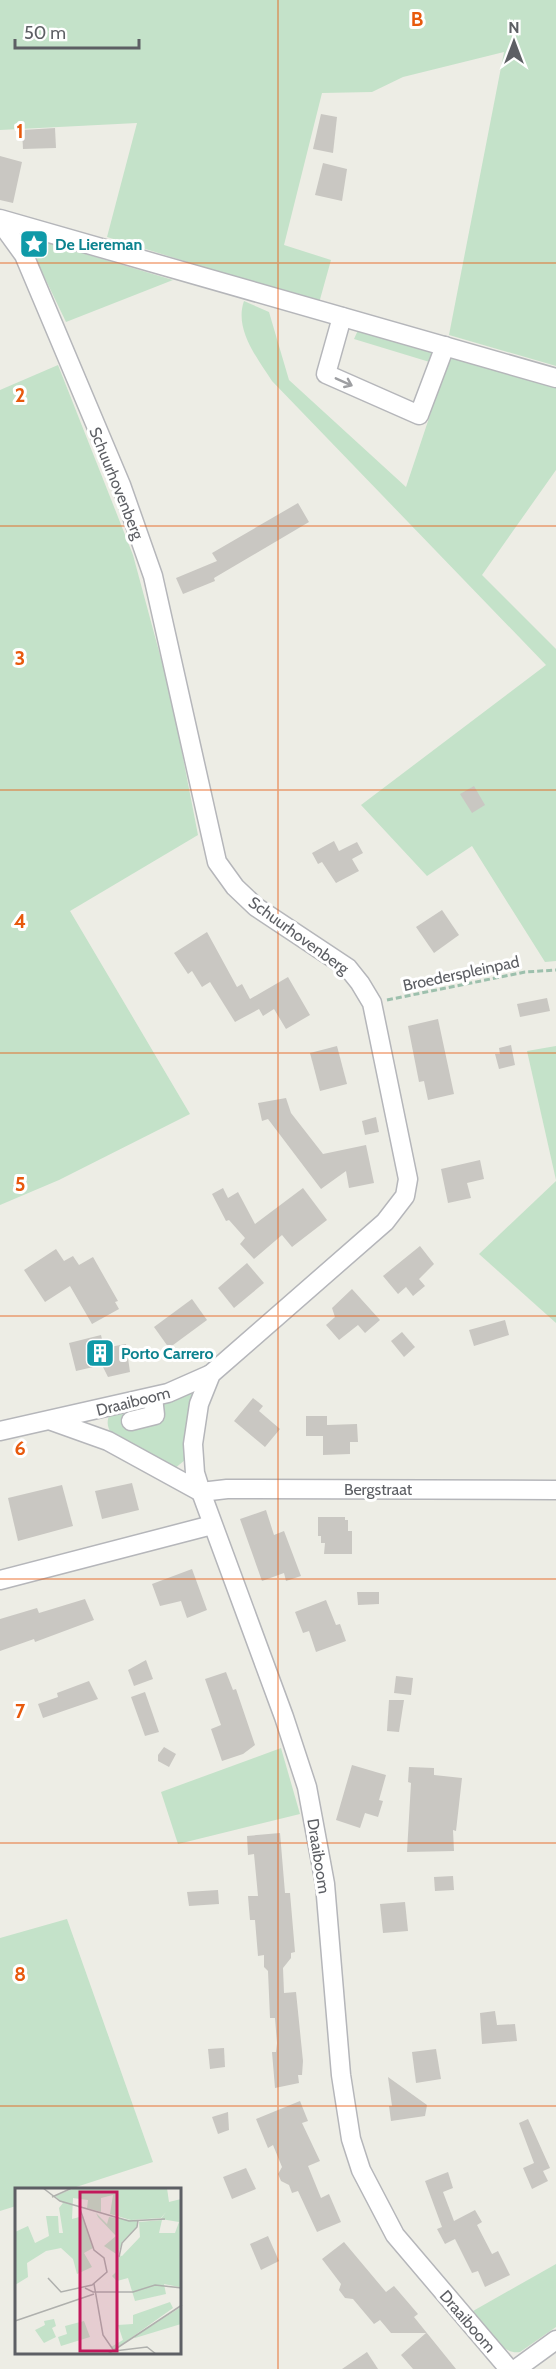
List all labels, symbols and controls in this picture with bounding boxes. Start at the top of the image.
text: B [411,7,423,31]
scale bar [15,12,140,50]
north arrow [484,12,544,72]
text: N [508,18,520,37]
text: 50 m [24,22,66,44]
text: 1 [16,119,24,143]
place icon: De Liereman [18,228,50,260]
place label: De Liereman [55,235,142,254]
one-way arrow [335,377,353,388]
text: 2 [15,383,25,407]
street label: Schuurhovenberg [85,424,148,543]
text: 3 [15,646,25,670]
street label: Schuurhovenberg [245,893,353,979]
text: 4 [14,909,26,933]
street label: Broederspleinpad [401,952,521,995]
text: 5 [15,1172,25,1196]
building icon: Porto Carrero [84,1337,116,1369]
place label: Porto Carrero [121,1344,214,1363]
street label: Draaiboom [94,1383,172,1420]
text: 6 [14,1436,26,1460]
street label: Bergstraat [344,1480,413,1499]
text: 7 [15,1699,26,1723]
street label: Draaiboom [303,1817,334,1895]
text: 8 [14,1962,26,1986]
inset map [15,2188,182,2354]
street label: Draaiboom [436,2287,500,2356]

